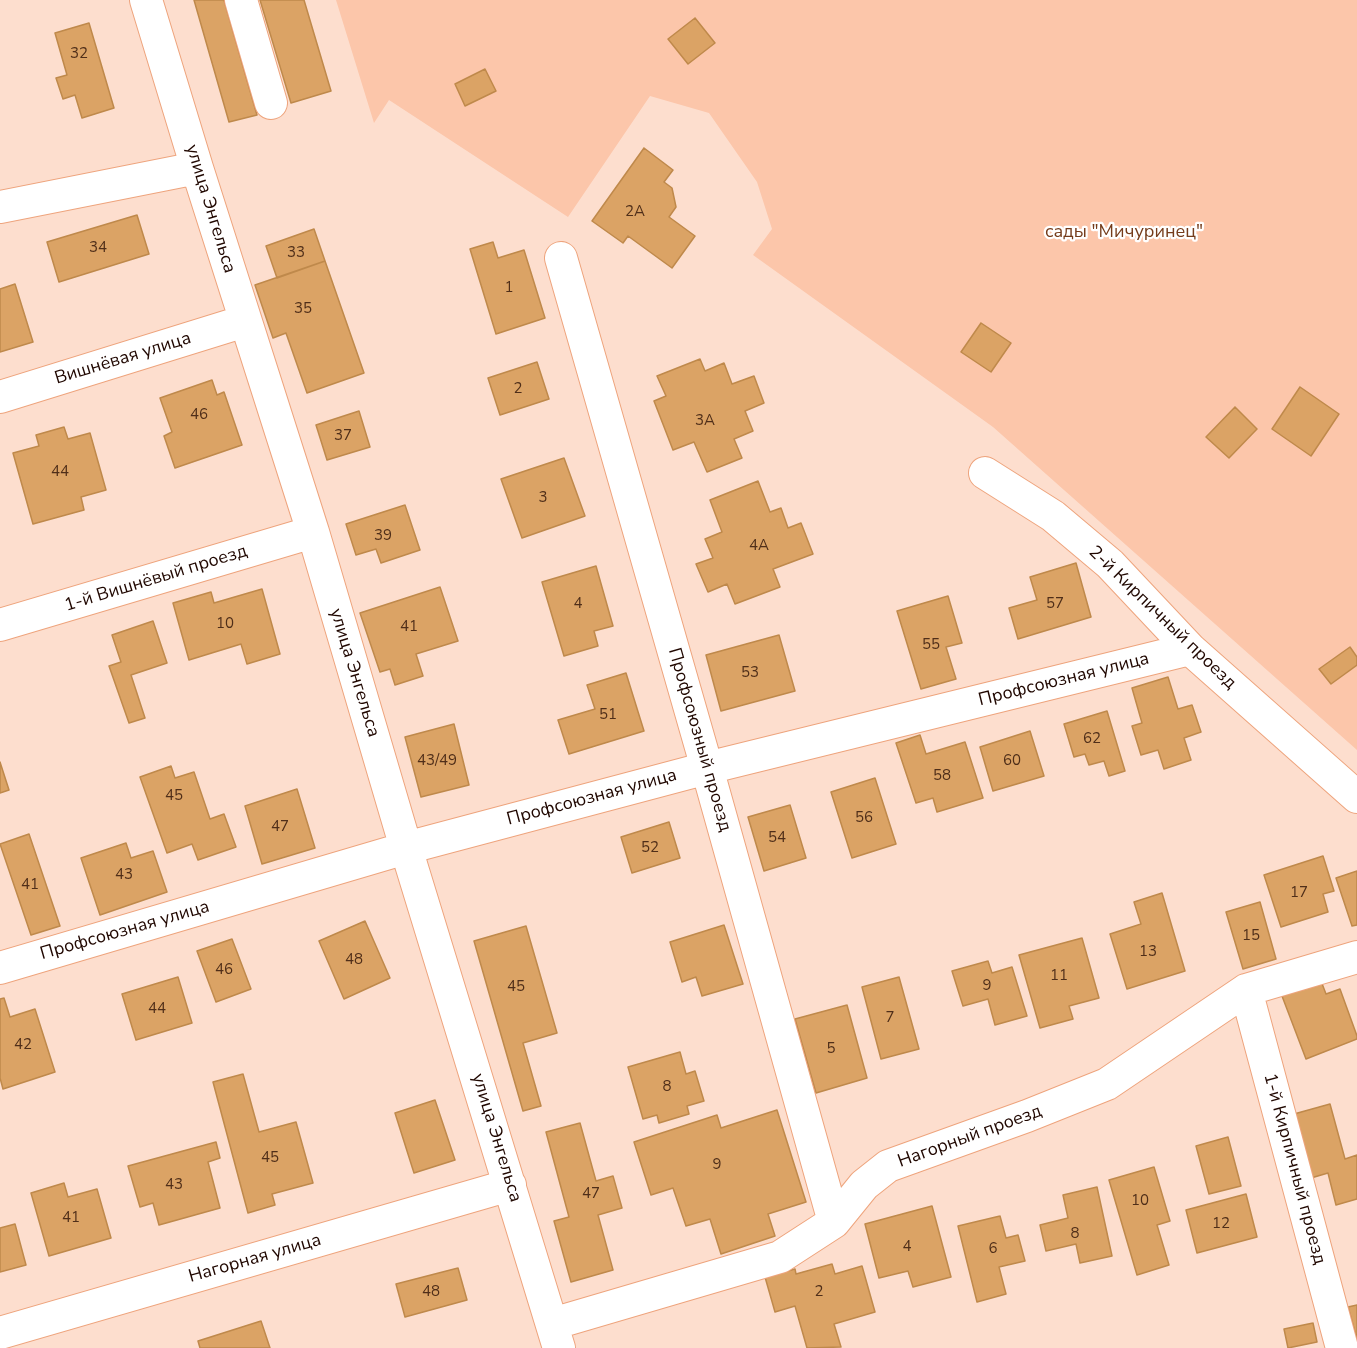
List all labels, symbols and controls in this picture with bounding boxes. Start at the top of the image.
house number: 32 [70,45,88,63]
street label: улица Энгельса [180,142,240,276]
house number: 2А [625,203,645,221]
park label: сады "Мичуринец" [1045,222,1203,244]
house number: 34 [89,239,107,257]
house number: 33 [287,244,305,262]
house number: 1 [505,279,513,297]
house number: 35 [294,300,312,318]
street label: Вишнёвая улица [52,328,194,390]
house number: 2 [514,380,522,398]
house number: 46 [190,406,208,424]
house number: 3А [695,412,715,430]
house number: 37 [334,427,352,445]
house number: 44 [51,463,69,481]
house number: 3 [539,489,547,507]
house number: 39 [374,527,392,545]
house number: 4А [749,537,769,555]
street label: 1-й Вишнёвый проезд [62,541,250,617]
street label: 2-й Кирпичный проезд [1084,542,1240,694]
house number: 4 [574,595,582,613]
house number: 57 [1046,595,1064,613]
street label: улица Энгельса [324,606,384,740]
house number: 10 [216,615,234,633]
house number: 41 [400,618,418,636]
house number: 55 [922,636,940,654]
street label: Профсоюзный проезд [662,646,736,834]
street label: Профсоюзная улица [976,648,1152,712]
house number: 53 [741,664,759,682]
house number: 51 [599,706,617,724]
house number: 62 [1083,730,1101,748]
house number: 43/49 [417,752,457,770]
house number: 60 [1003,752,1021,770]
street label: Профсоюзная улица [505,765,679,831]
house number: 58 [933,767,951,785]
house number: 45 [165,787,183,805]
house number: 56 [855,809,873,827]
house number: 47 [271,818,289,836]
house number: 54 [768,829,786,847]
house number: 52 [641,839,659,857]
house number: 43 [115,866,133,884]
house number: 41 [21,876,39,894]
house number: 17 [1290,884,1308,902]
street label: Профсоюзная улица [38,896,212,966]
house number: 15 [1242,927,1260,945]
house number: 13 [1139,943,1157,961]
house number: 48 [345,951,363,969]
house number: 46 [215,961,233,979]
house number: 11 [1050,967,1068,985]
house number: 9 [983,977,991,995]
house number: 45 [507,978,525,996]
house number: 44 [148,1000,166,1018]
house number: 7 [886,1009,894,1027]
house number: 42 [14,1036,32,1054]
house number: 5 [827,1040,835,1058]
street label: улица Энгельса [466,1071,526,1205]
street label: 1-й Кирпичный проезд [1258,1071,1330,1267]
house number: 8 [663,1078,671,1096]
street label: Нагорный проезд [895,1101,1045,1173]
house number: 45 [261,1149,279,1167]
house number: 9 [713,1156,721,1174]
house number: 43 [165,1176,183,1194]
house number: 47 [582,1185,600,1203]
house number: 10 [1131,1192,1149,1210]
house number: 41 [62,1209,80,1227]
house number: 12 [1212,1215,1230,1233]
house number: 8 [1071,1225,1079,1243]
street label: Нагорная улица [186,1230,324,1288]
house number: 4 [903,1238,911,1256]
house number: 6 [989,1240,997,1258]
house number: 48 [422,1283,440,1301]
house number: 2 [815,1283,823,1301]

